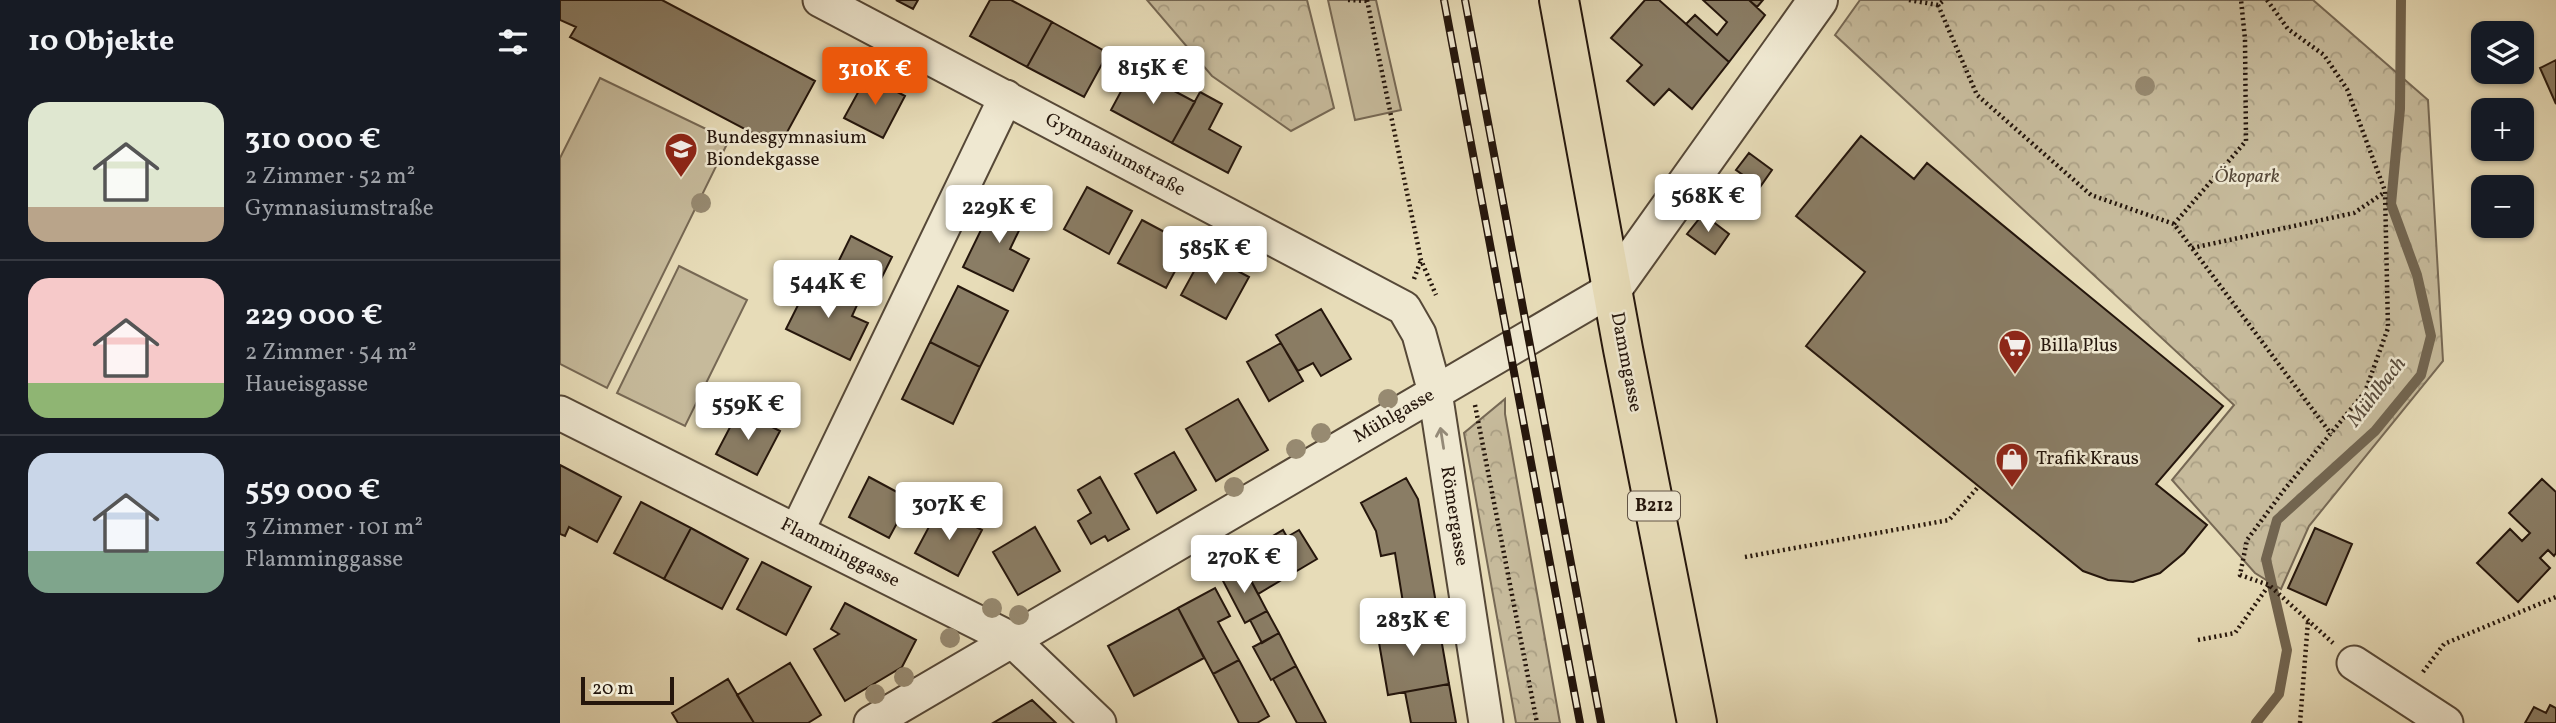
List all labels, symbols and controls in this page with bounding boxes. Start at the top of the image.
text: 10 Objekte [28,21,174,63]
map controls [2471,21,2534,238]
button: layers [2471,21,2534,84]
icon: filters [494,23,532,61]
pin: 815K € [1096,46,1210,106]
pin: 310K € [818,48,932,107]
text: 815K € [1117,53,1189,85]
text: 310K € [838,54,912,86]
button: + [2471,98,2534,161]
street label: Gymnasiumstraße [1040,107,1190,203]
text: 310 000 € [245,119,381,161]
place label: Bundesgymnasium Biondekgasse [706,125,867,173]
icon: home [84,130,168,214]
school or university icon: Bundesgymnasium Biondekgasse [662,130,700,179]
text: 2 Zimmer · 52 m² [245,161,415,193]
park label: Ökopark [2214,164,2280,190]
pin: 568K € [1651,174,1765,234]
button: − [2471,175,2534,238]
text: 568K € [1671,181,1745,213]
pin: 229K € [942,186,1056,245]
text: 229K € [962,192,1036,224]
text: Gymnasiumstraße [245,193,434,225]
pin: 585K € [1158,226,1272,286]
text: 585K € [1179,233,1251,265]
pin: 544K € [771,260,885,320]
text: 544K € [789,267,867,299]
text: 229 000 € [245,295,383,337]
icon: home [84,306,168,390]
street label: Dammgasse [1604,310,1648,414]
supermarket icon: Billa Plus [1996,327,2034,376]
place label: Billa Plus [2040,333,2118,359]
text: 2 Zimmer · 54 m² [245,337,417,369]
water label: Mühlbach [2340,351,2414,434]
text: Haueisgasse [245,369,368,401]
pin: 559K € [691,382,805,442]
street label: Mühlgasse [1349,382,1439,450]
text: 559K € [712,389,784,421]
one-way arrow [1435,427,1448,450]
shop icon: Trafik Kraus [1993,440,2031,489]
place label: Trafik Kraus [2036,446,2139,472]
street label: Römergasse [1433,464,1475,568]
text: 559 000 € [245,470,380,512]
icon: home [84,481,168,565]
pin: 307K € [892,482,1006,542]
text: 307K € [912,489,986,521]
road number: B212 [1628,492,1680,520]
text: 3 Zimmer · 101 m² [245,512,423,544]
street label: Flamminggasse [776,512,904,594]
pin: 270K € [1187,536,1301,595]
text: 270K € [1207,542,1281,574]
text: Flamminggasse [245,544,403,576]
pin: 283K € [1356,598,1470,658]
text: 283K € [1376,605,1450,637]
scale bar [581,674,674,706]
text: 20 m [592,676,634,702]

